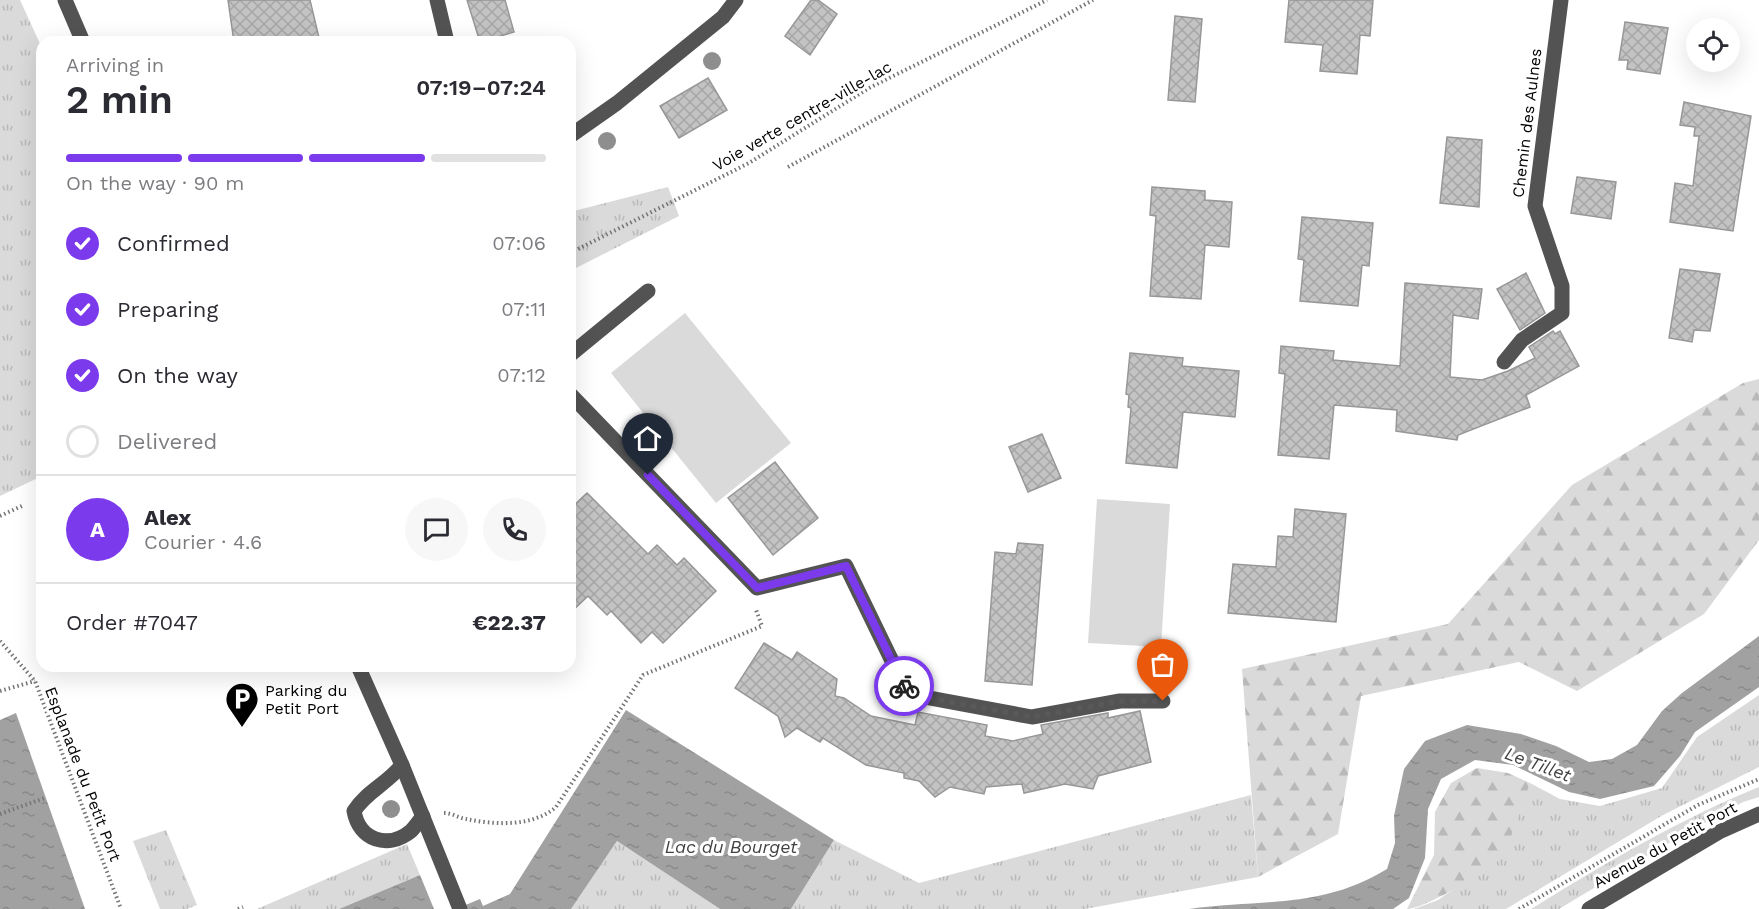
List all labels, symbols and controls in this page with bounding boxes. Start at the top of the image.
map controls [1686,18,1740,72]
button: locate [1686,18,1740,72]
street label: Chemin des Aulnes [1508,47,1546,199]
text: Arriving in [66,53,164,77]
street label: Voie verte centre-ville-lac [709,57,895,175]
text: 07:19–07:24 [416,75,546,100]
text: 2 min [66,77,173,122]
text: On the way · 90 m [66,171,244,195]
icon: check [66,227,99,260]
text: Confirmed [117,231,230,256]
text: 07:06 [492,231,546,255]
icon: check [66,293,99,326]
text: Preparing [117,297,218,322]
text: 07:11 [501,297,546,321]
icon: check [66,359,99,392]
text: On the way [117,363,238,388]
text: 07:12 [497,363,546,387]
pin [622,413,673,475]
icon: home [631,422,664,455]
text: Delivered [117,429,217,454]
button: chat [405,498,468,561]
button: phone [483,498,546,561]
text: Alex [144,505,191,530]
text: A [90,517,105,542]
text: Courier · 4.6 [144,530,262,554]
text: Order #7047 [66,610,198,635]
text: €22.37 [472,610,546,635]
pin [1137,639,1188,701]
icon: bag [1146,648,1179,681]
courier [874,656,934,716]
icon: bike [888,670,921,703]
parking icon: Parking du Petit Port [224,681,260,728]
place label: Parking du Petit Port [265,681,347,718]
street label: Esplanade du Petit Port [41,684,125,864]
water label: Le Tillet [1502,742,1575,786]
street label: Avenue du Petit Port [1590,797,1740,892]
water label: Lac du Bourget [665,836,798,857]

